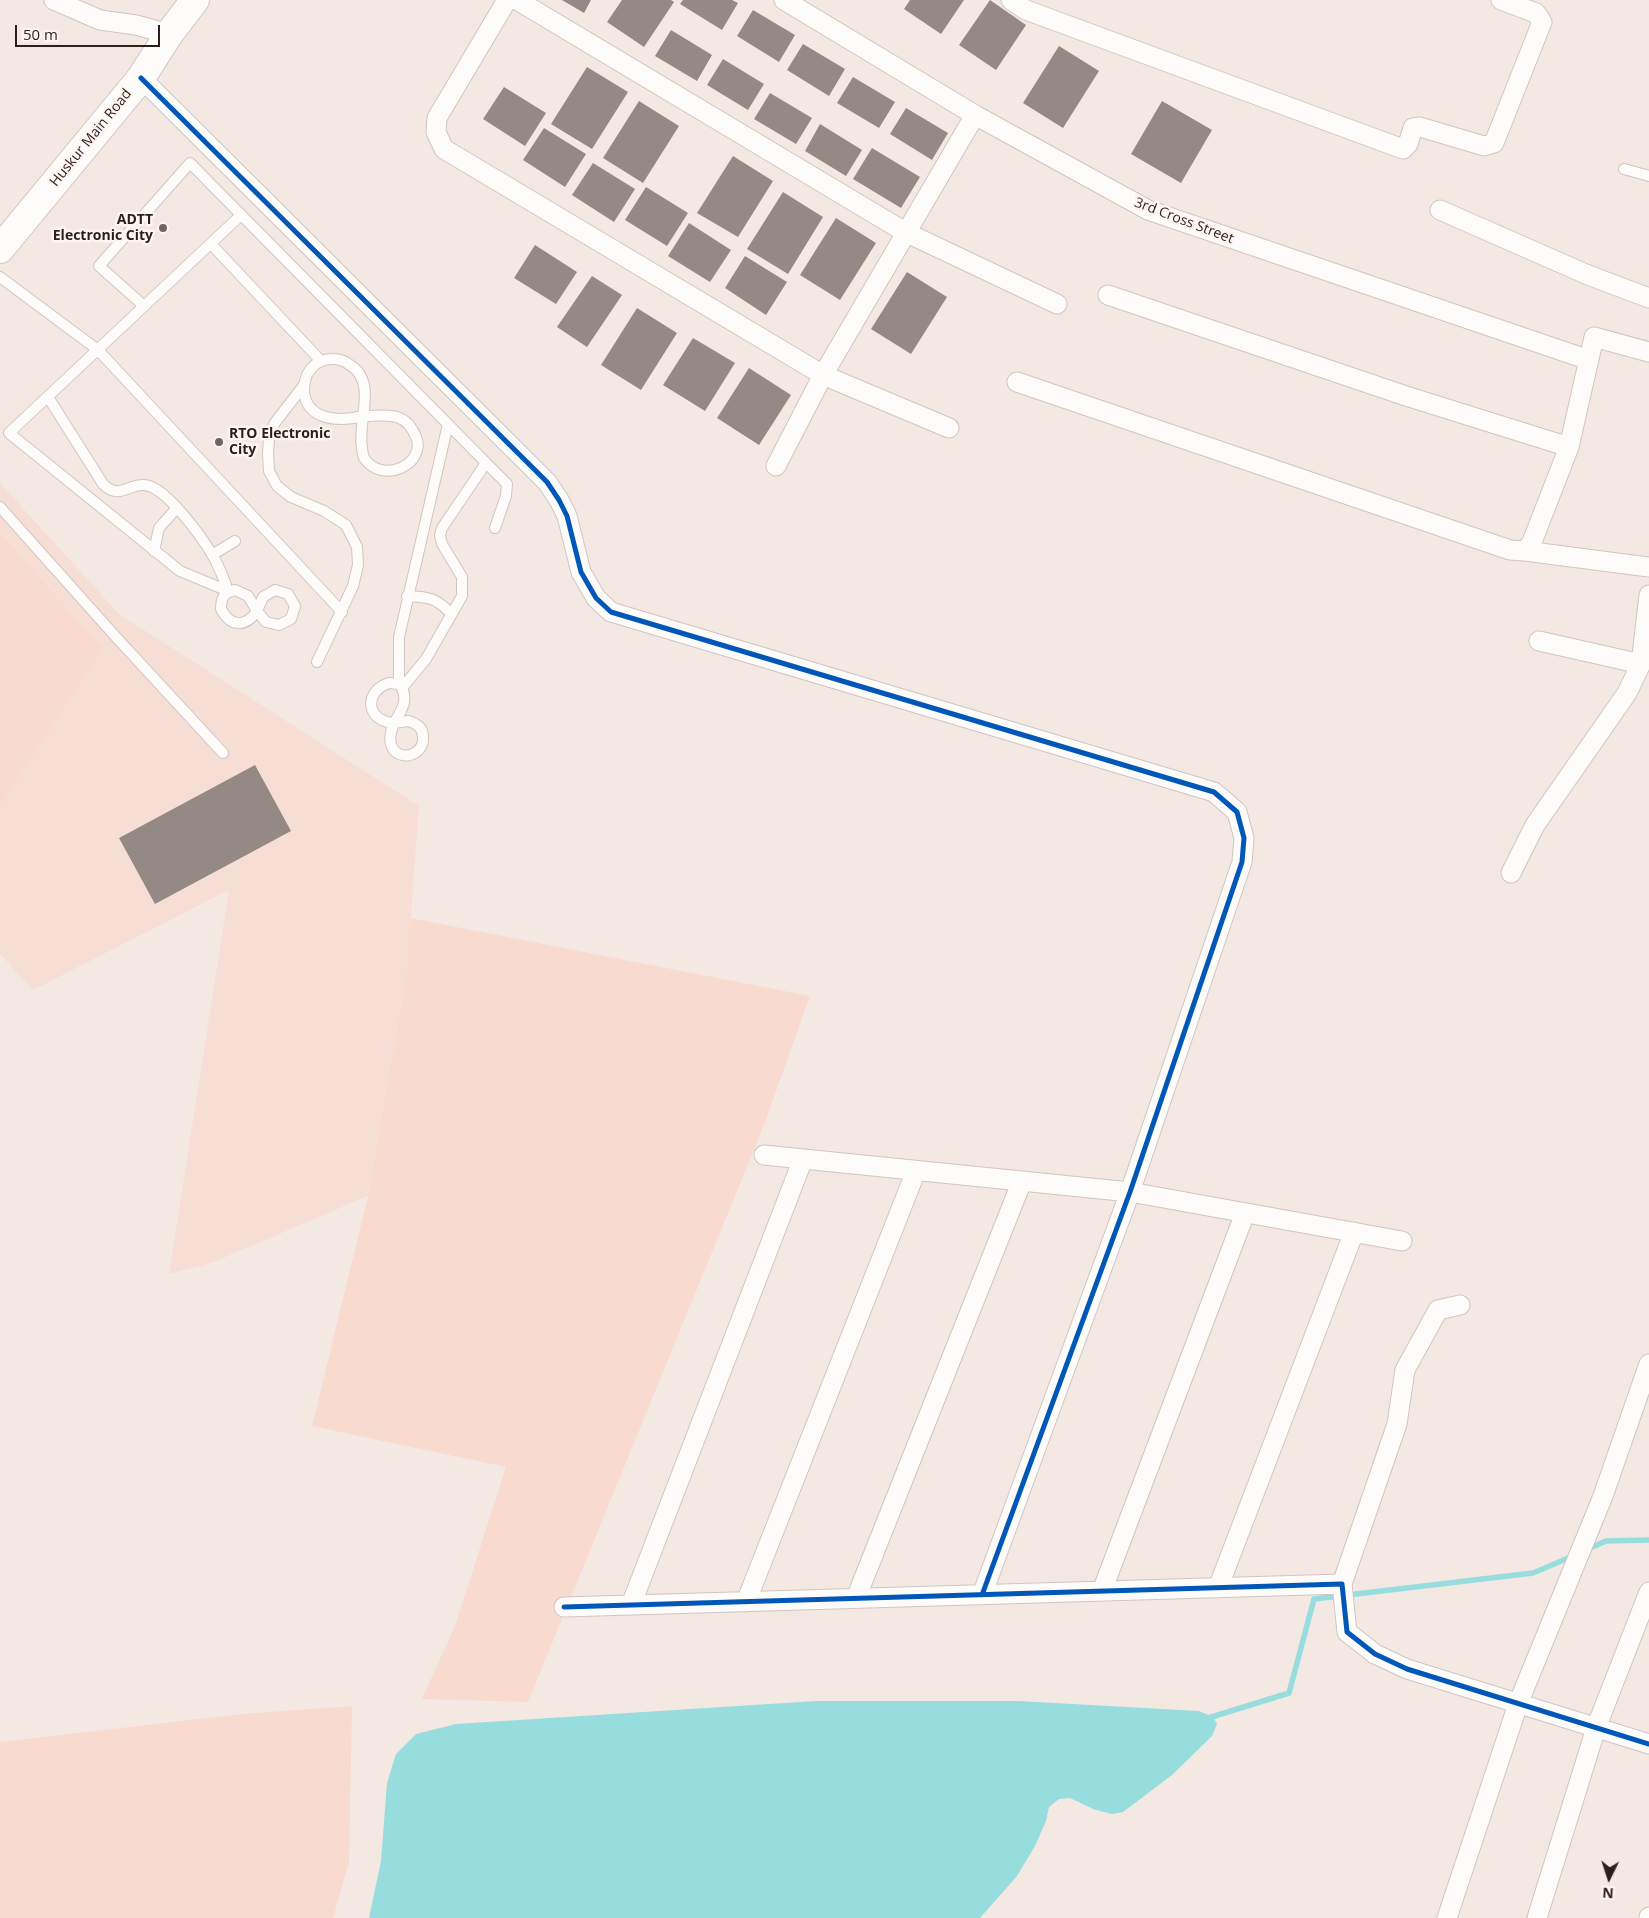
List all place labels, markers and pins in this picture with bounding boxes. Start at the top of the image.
place label: ADTT Electronic City [53,212,153,244]
marker: ADTT Electronic City [157,222,169,234]
place label: RTO Electronic City [229,426,330,458]
marker: RTO Electronic City [213,436,225,448]

